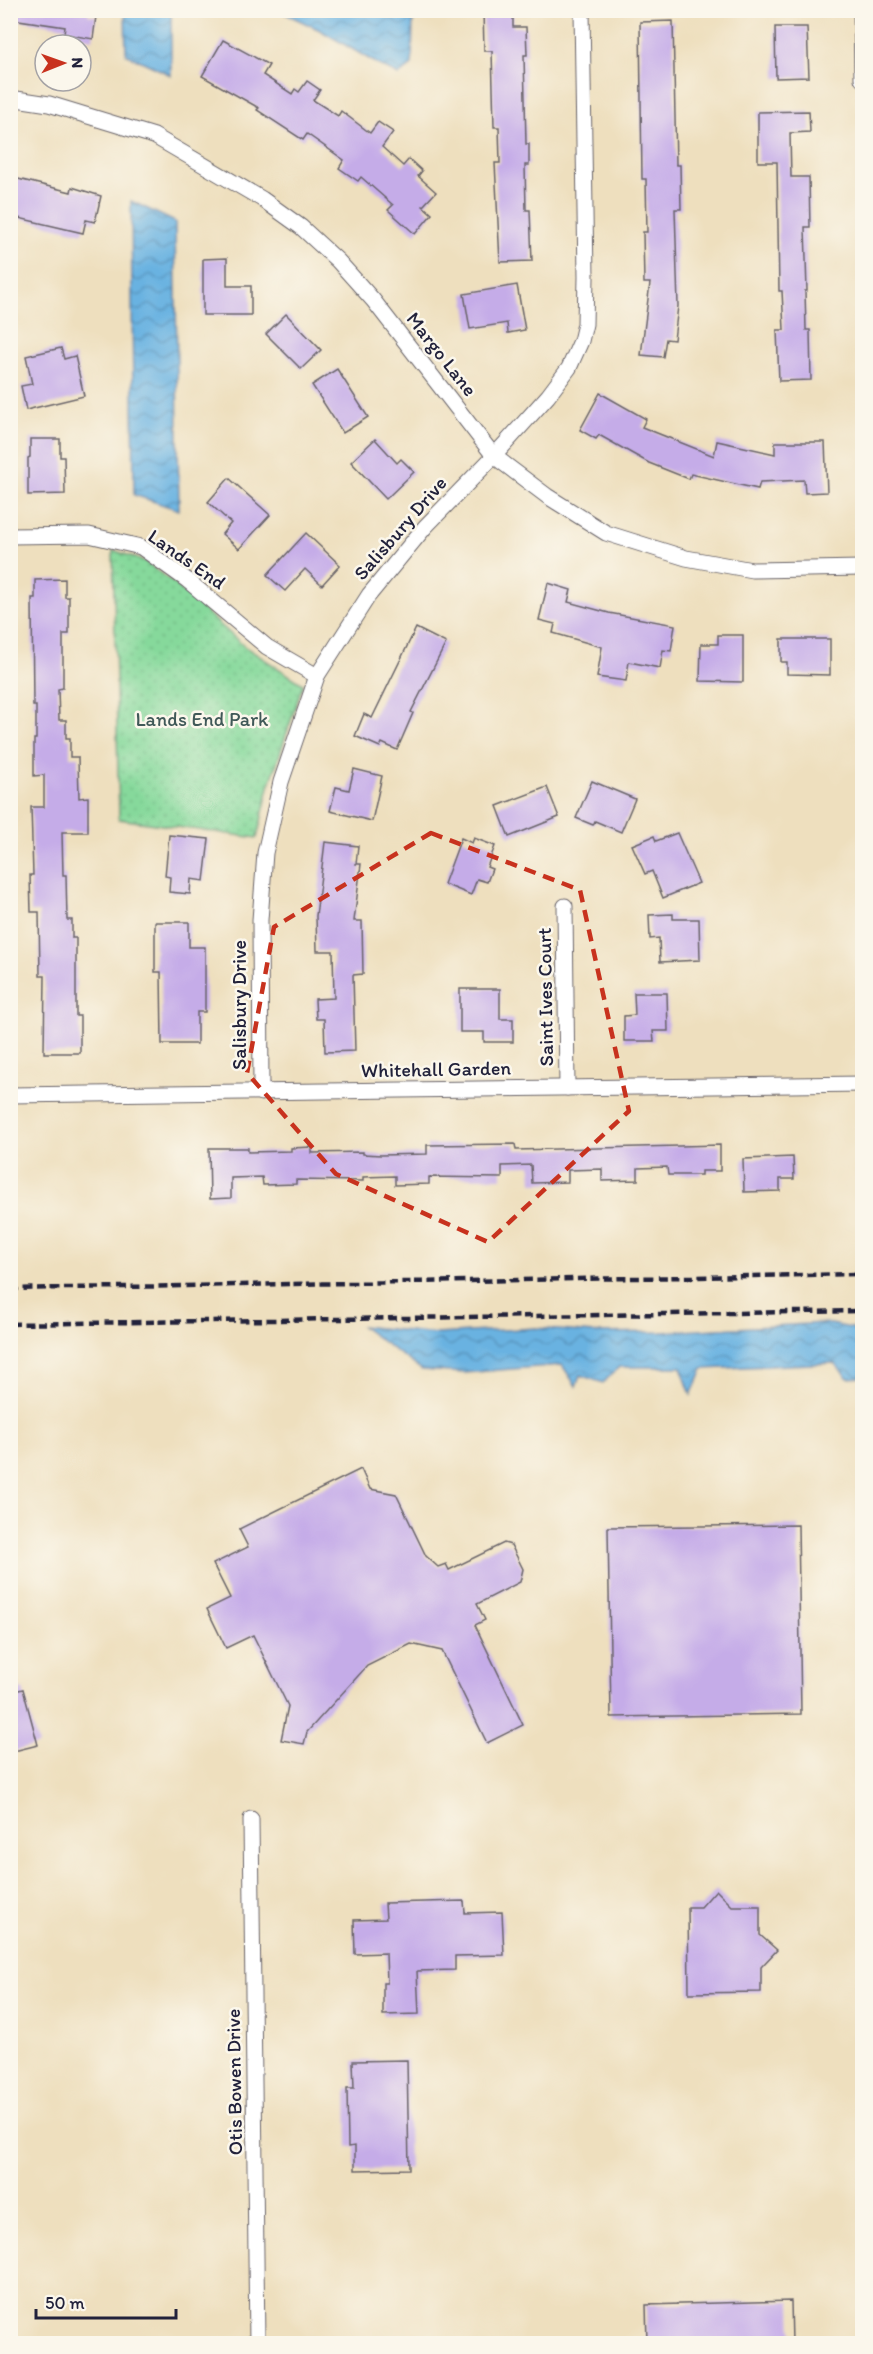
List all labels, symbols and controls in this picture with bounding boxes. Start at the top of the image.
north arrow [33,33,93,93]
text: N [68,57,87,68]
street label: Margo Lane [402,307,482,401]
street label: Salisbury Drive [348,471,452,585]
street label: Lands End [144,524,231,595]
park label: Lands End Park [136,707,269,731]
street label: Saint Ives Court [532,927,558,1067]
street label: Salisbury Drive [227,940,251,1070]
street label: Whitehall Garden [361,1056,512,1082]
street label: Otis Bowen Drive [221,2008,247,2156]
scale bar [36,2282,176,2320]
text: 50 m [45,2292,85,2314]

